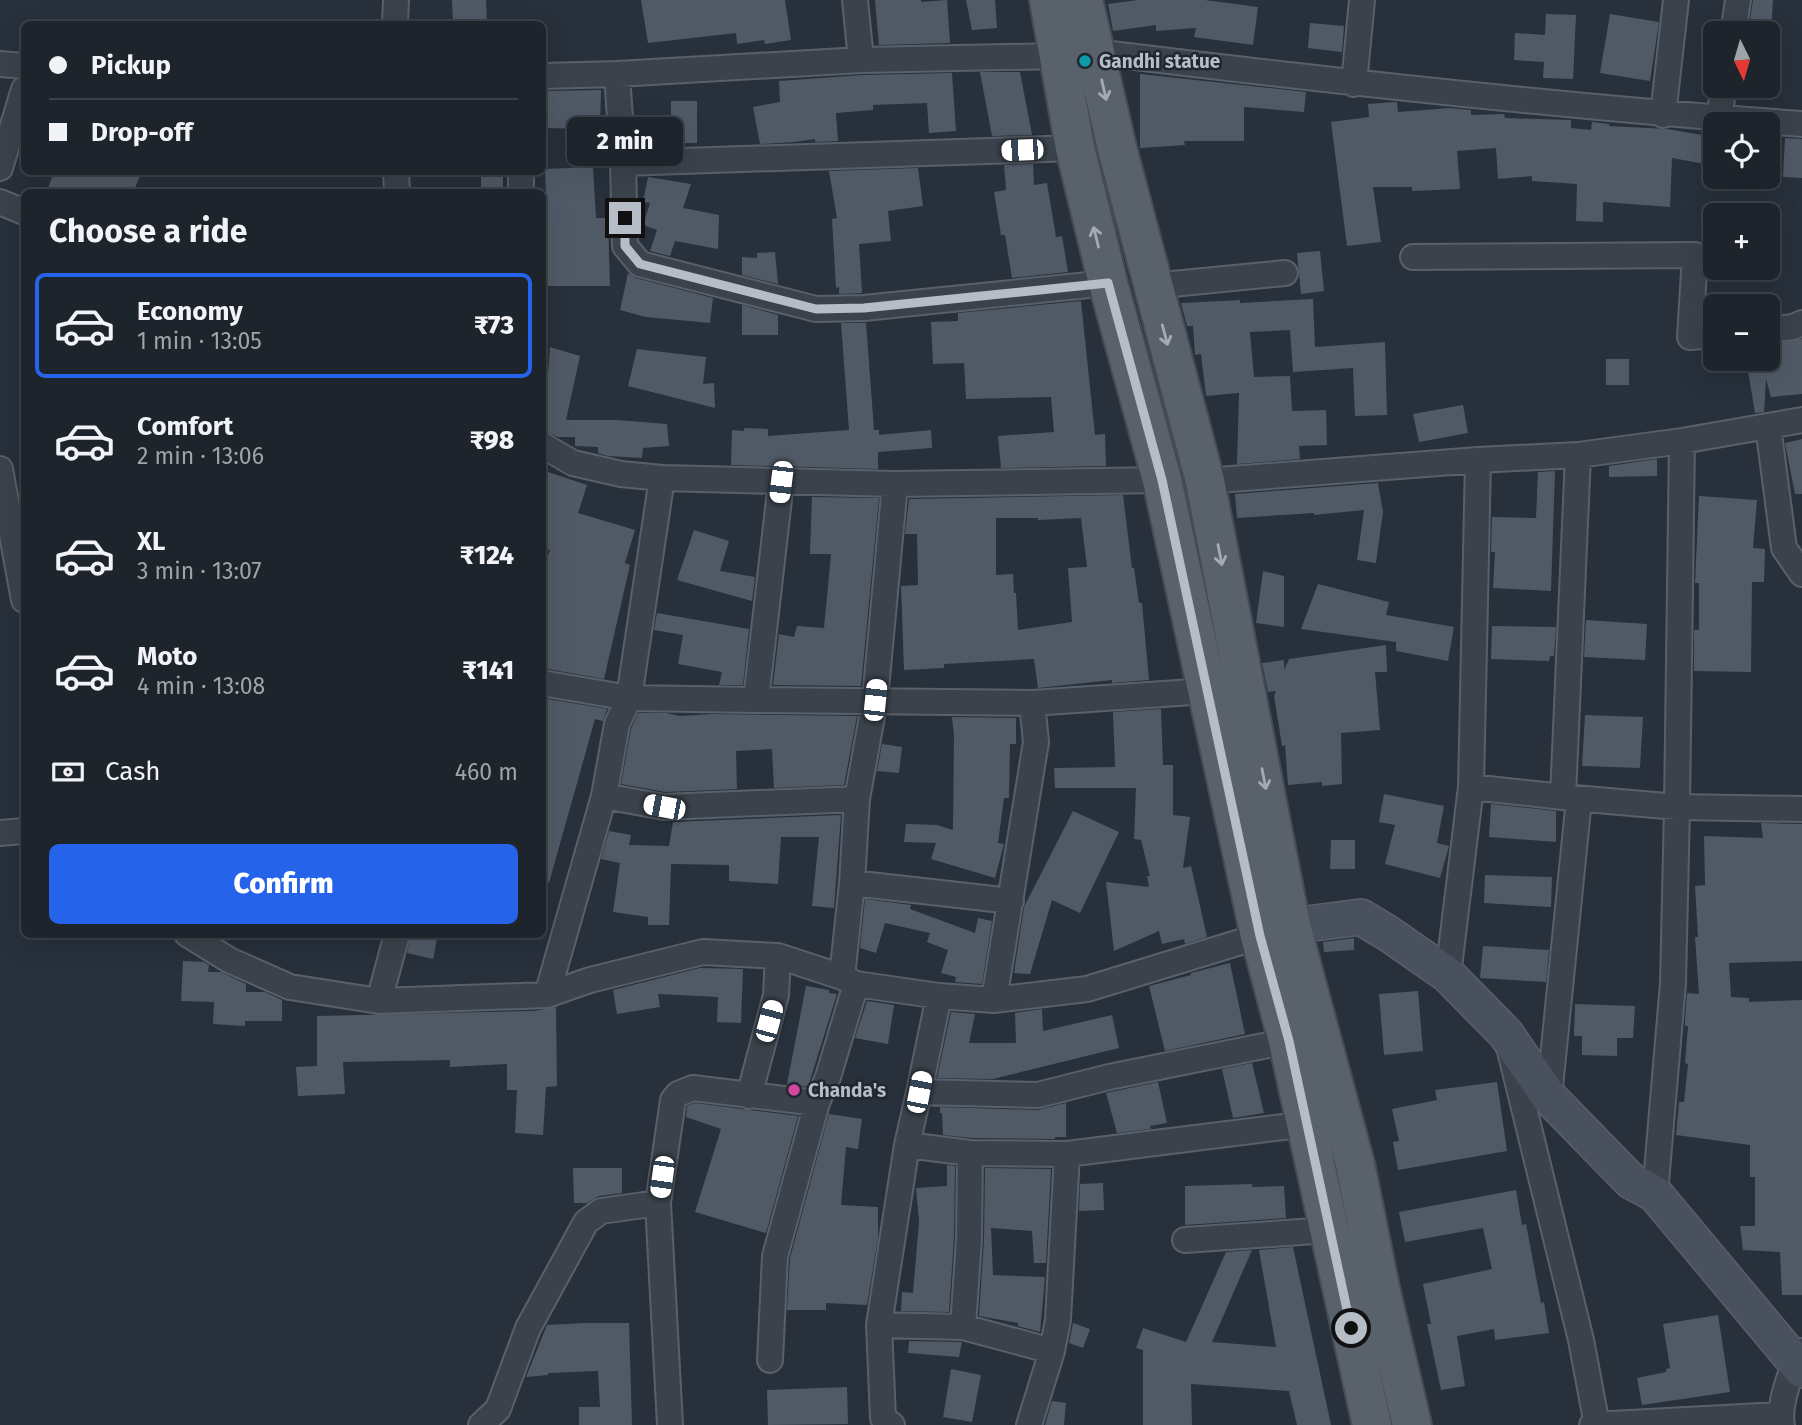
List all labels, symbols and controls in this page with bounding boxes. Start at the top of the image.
north arrow [1703,21,1780,98]
map controls [1703,21,1780,371]
text: Pickup [91,50,171,81]
place label: Gandhi statue [1099,50,1220,73]
marker: Gandhi statue [1077,53,1093,69]
one-way arrow [1097,78,1111,101]
button: locate [1703,112,1780,189]
callout: 2 min [567,116,683,166]
text: Drop-off [91,117,193,148]
text: 2 min [597,127,653,155]
car [1001,139,1044,161]
route end [609,202,641,234]
button: + [1703,203,1780,280]
text: Choose a ride [49,212,247,250]
one-way arrow [1089,226,1103,249]
icon: car [53,294,116,357]
button: − [1703,294,1780,371]
text: Economy [137,296,243,327]
text: ₹73 [474,310,514,341]
one-way arrow [1159,323,1172,346]
text: 1 min · 13:05 [137,327,262,355]
icon: car [53,409,116,472]
text: Comfort [137,411,233,442]
text: ₹98 [470,425,514,456]
text: 2 min · 13:06 [137,442,264,470]
car [769,460,794,504]
icon: car [53,524,116,587]
text: XL [137,526,165,557]
text: ₹124 [460,540,514,571]
one-way arrow [1213,543,1227,566]
text: 3 min · 13:07 [137,557,262,585]
icon: car [53,639,116,702]
text: Moto [137,641,197,672]
text: ₹141 [462,655,514,686]
text: 4 min · 13:08 [137,672,265,700]
car [863,678,888,722]
icon: cash [49,753,87,791]
text: Cash [105,756,161,787]
text: 460 m [455,758,518,786]
one-way arrow [1257,767,1271,790]
car [642,793,687,821]
button: Confirm [49,844,518,924]
car [754,998,785,1044]
car [905,1069,934,1115]
place label: Chanda's [808,1079,886,1102]
marker: Chanda's [786,1082,802,1098]
car [649,1155,676,1199]
route start [1335,1312,1367,1344]

